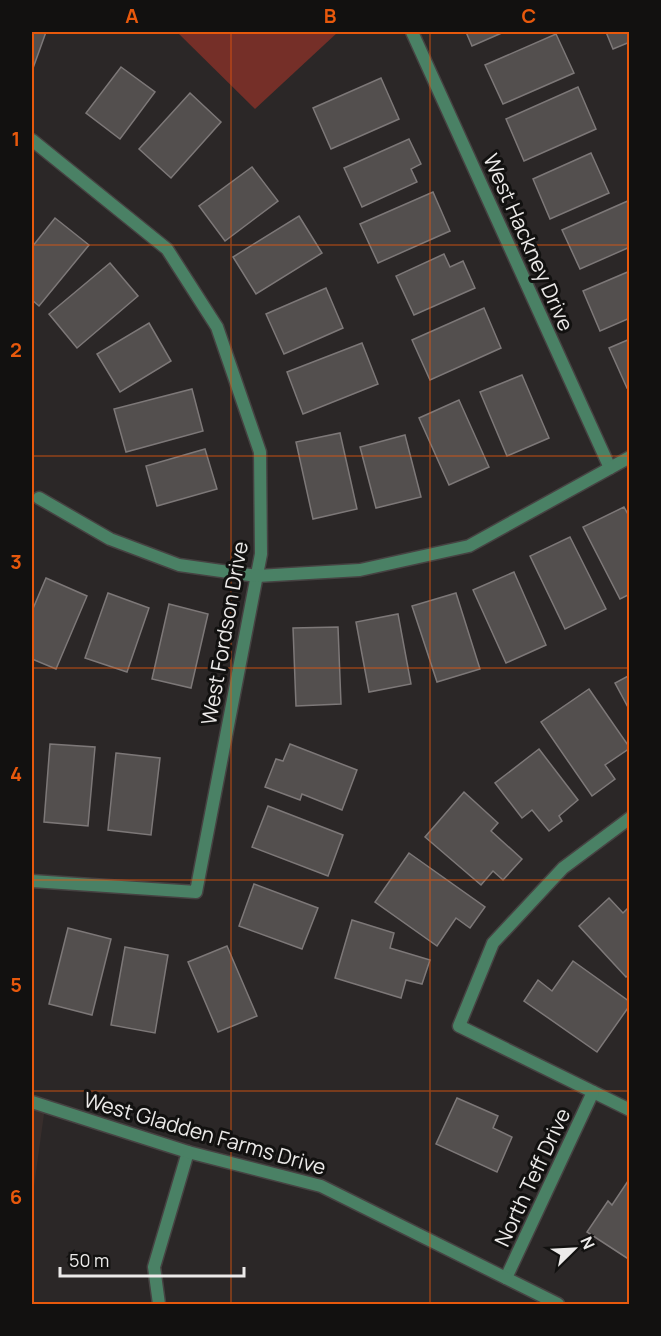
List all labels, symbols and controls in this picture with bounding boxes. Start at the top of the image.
text: A [125,2,139,29]
text: B [324,2,337,29]
text: C [522,2,536,29]
text: 1 [12,125,20,152]
street label: West Hackney Drive [477,149,581,335]
text: 2 [10,336,22,363]
street label: West Fordson Drive [194,539,254,727]
text: 3 [10,548,22,575]
text: 4 [10,760,22,787]
text: 5 [10,971,22,998]
street label: West Gladden Farms Drive [81,1085,329,1181]
street label: North Teff Drive [488,1103,576,1251]
text: 6 [10,1183,22,1210]
north arrow [544,1219,604,1279]
text: N [575,1233,600,1253]
scale bar [60,1240,244,1278]
text: 50 m [69,1248,109,1272]

